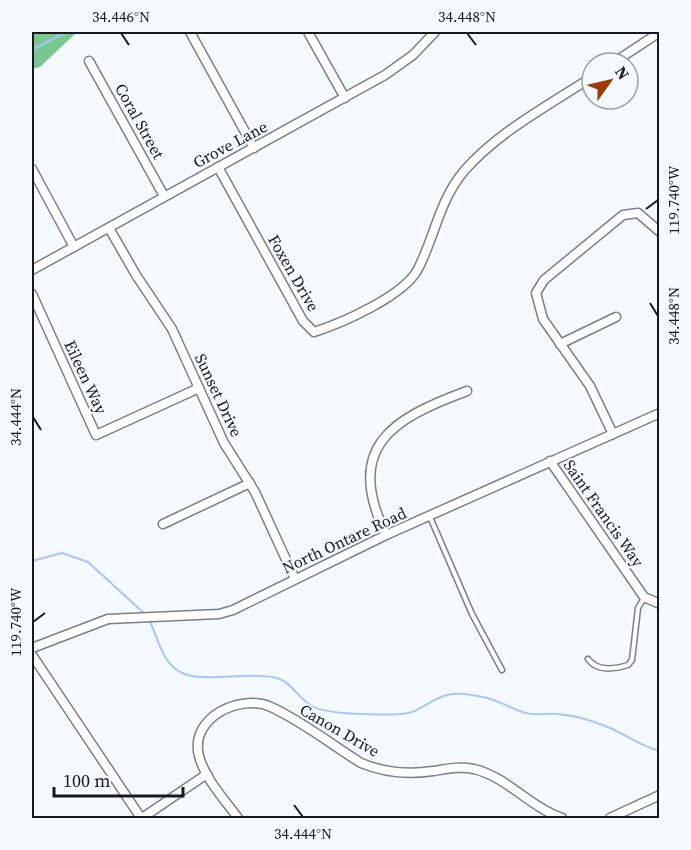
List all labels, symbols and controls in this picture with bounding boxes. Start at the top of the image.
text: 34.446°N [92,6,150,27]
text: 34.448°N [438,6,496,27]
north arrow [580,51,640,111]
text: N [610,62,635,84]
street label: Coral Street [110,79,170,164]
street label: Grove Lane [189,115,271,173]
text: 119.740°W [663,165,684,234]
street label: Foxen Drive [263,231,325,315]
text: 34.448°N [663,287,684,345]
street label: Eileen Way [59,337,113,418]
street label: Sunset Drive [190,350,248,440]
text: 34.444°N [5,388,26,446]
street label: Saint Francis Way [559,455,650,572]
street label: North Ontare Road [278,502,410,578]
text: 119.740°W [5,587,26,656]
street label: Canon Drive [296,698,384,762]
scale bar [54,760,183,798]
text: 100 m [63,768,110,793]
text: 34.444°N [274,823,332,844]

